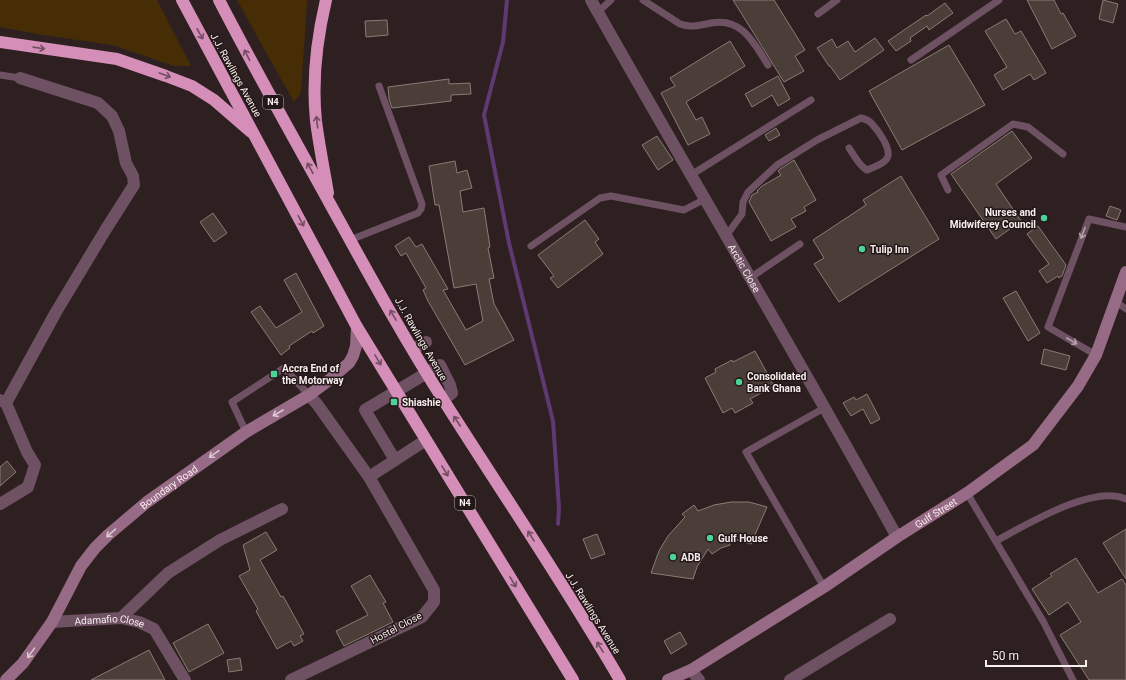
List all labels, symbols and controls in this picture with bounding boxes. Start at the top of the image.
one-way arrow [197,28,204,40]
street label: J.J. Rawlings Avenue [208,31,264,119]
one-way arrow [32,44,45,52]
one-way arrow [243,49,250,61]
one-way arrow [159,72,171,80]
road number: N4 [263,95,283,109]
one-way arrow [313,116,321,129]
one-way arrow [306,162,314,174]
place label: Nurses and Midwiferey Council [950,207,1036,230]
marker: Nurses and Midwiferey Council [1039,213,1049,223]
one-way arrow [297,214,305,226]
one-way arrow [1079,227,1087,239]
street label: Arctic Close [727,242,763,294]
marker: Tulip Inn [857,244,867,254]
place label: Tulip Inn [870,244,909,255]
street label: J.J. Rawlings Avenue [393,295,449,383]
one-way arrow [389,310,397,322]
one-way arrow [1066,337,1078,345]
one-way arrow [374,354,382,366]
place label: Accra End of the Motorway [282,363,345,386]
marker: Accra End of the Motorway [269,369,279,379]
place label: Consolidated Bank Ghana [747,371,807,394]
marker: Consolidated Bank Ghana [734,377,744,387]
marker: Shiashie [389,397,399,407]
place label: Shiashie [402,397,441,408]
one-way arrow [272,410,284,418]
one-way arrow [452,415,461,426]
one-way arrow [209,450,220,459]
street label: Boundary Road [138,463,199,511]
one-way arrow [442,465,450,477]
street label: Gulf Street [913,495,959,530]
road number: N4 [455,496,475,510]
one-way arrow [106,528,116,537]
one-way arrow [527,531,535,542]
marker: Gulf House [705,533,715,543]
place label: Gulf House [718,533,769,544]
marker: ADB [668,552,678,562]
place label: ADB [681,552,701,563]
street label: J.J. Rawlings Avenue [563,570,623,656]
one-way arrow [510,576,518,588]
street label: Hostel Close [368,610,424,646]
street label: Adamafio Close [74,612,147,629]
one-way arrow [595,641,603,653]
scale bar [986,642,1086,668]
one-way arrow [27,647,35,658]
text: 50 m [992,649,1019,663]

